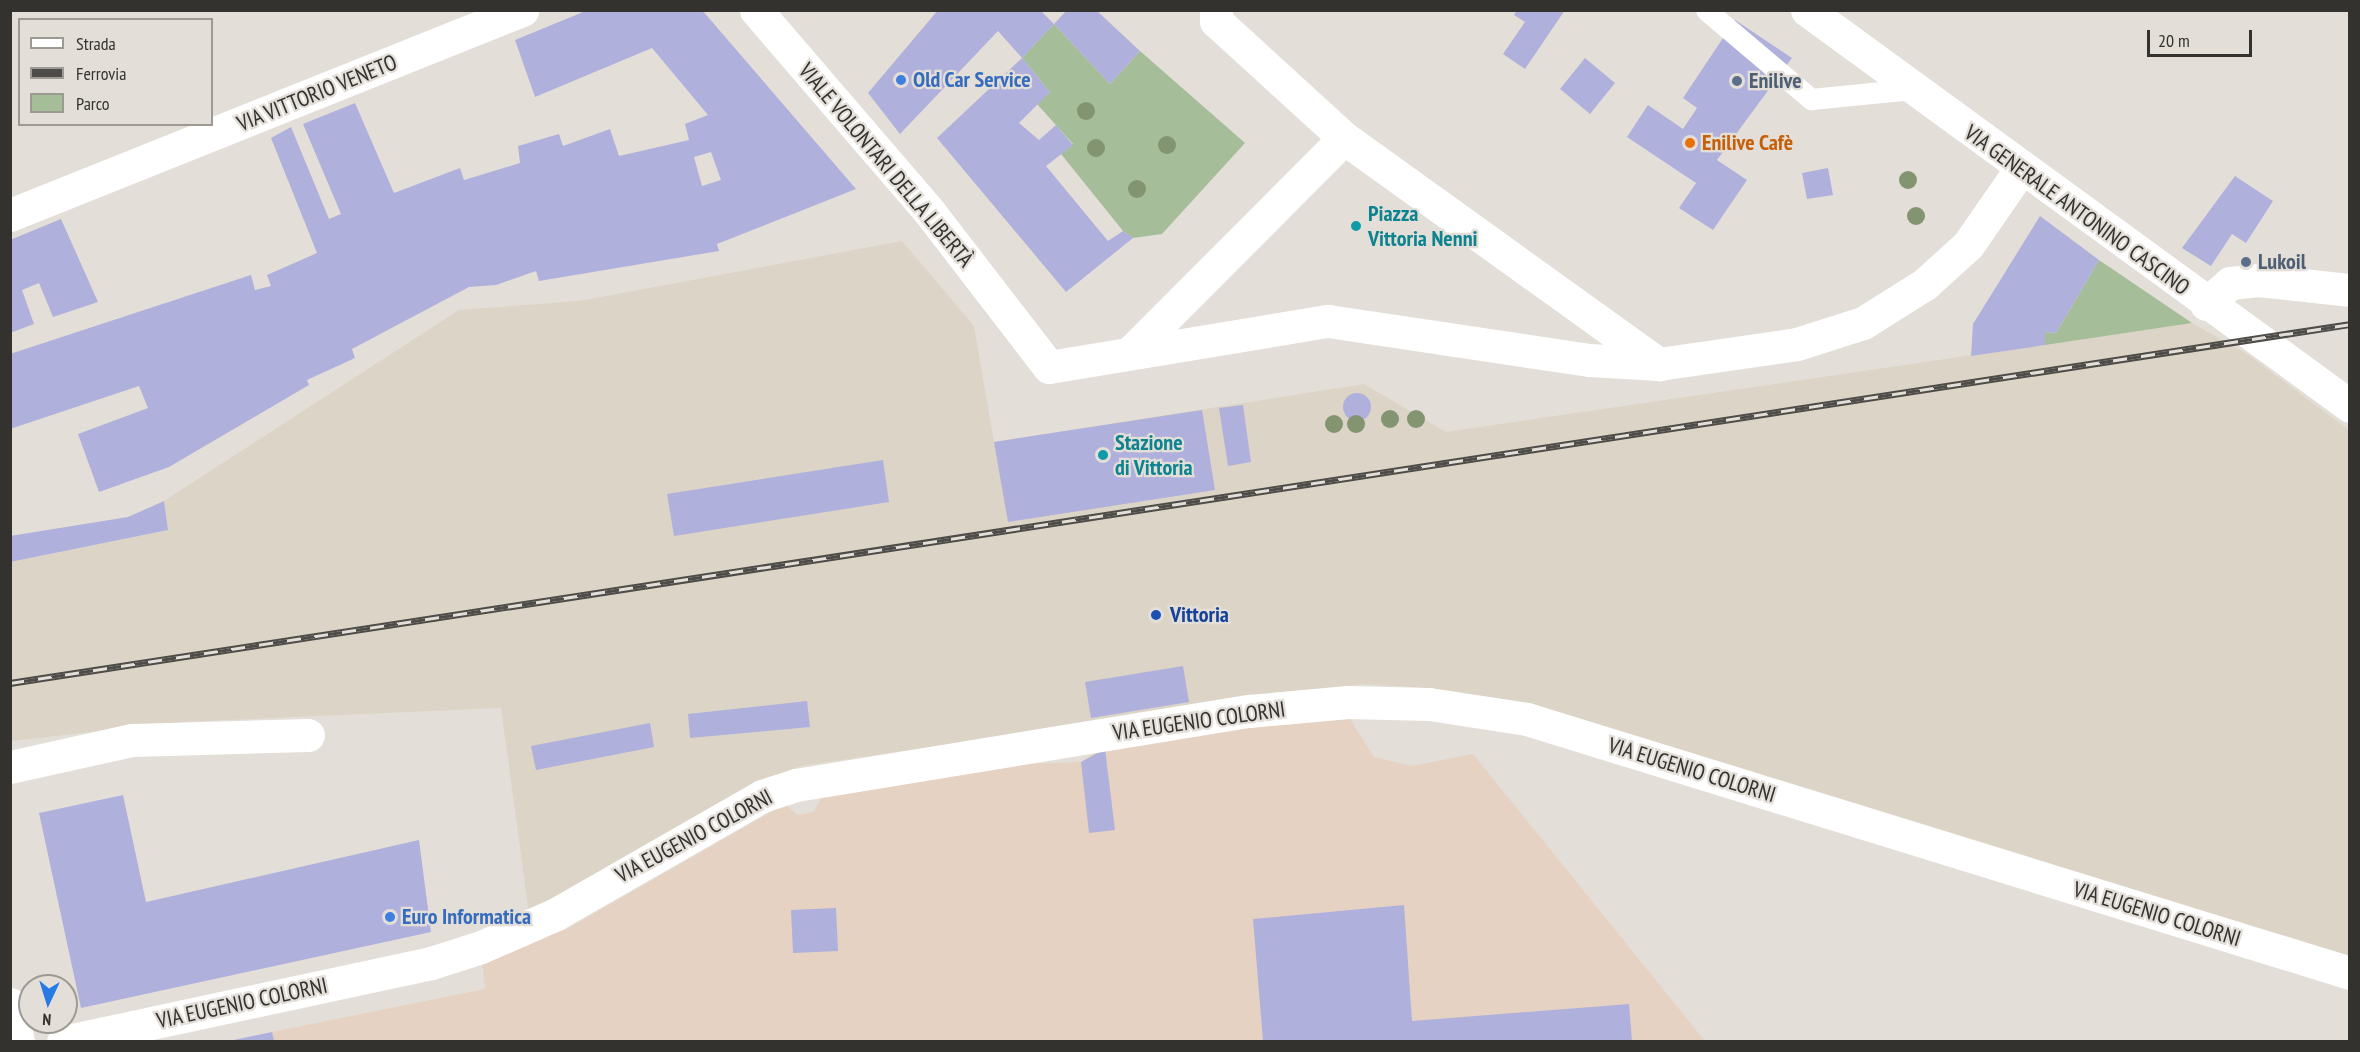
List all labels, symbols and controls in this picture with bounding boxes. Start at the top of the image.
legend [18,18,213,126]
scale bar [2150,18,2255,56]
text: 20 m [2158,29,2190,52]
text: Strada [76,32,116,55]
street label: VIA VITTORIO VENETO [233,49,401,137]
street label: VIALE VOLONTARI DELLA LIBERTÀ [793,57,979,273]
text: Ferrovia [76,62,126,85]
place label: Old Car Service [913,67,1031,93]
place label: Enilive [1749,68,1802,94]
marker: Old Car Service [894,73,908,87]
marker: Enilive [1730,74,1744,88]
text: Parco [76,92,110,115]
street label: VIA GENERALE ANTONINO CASCINO [1959,119,2195,301]
place label: Enilive Cafè [1702,130,1793,156]
marker: Enilive Cafè [1683,136,1697,150]
place label: Piazza Vittoria Nenni [1368,200,1477,252]
marker: Piazza Vittoria Nenni [1349,219,1363,233]
place label: Lukoil [2258,249,2306,275]
marker: Lukoil [2239,255,2253,269]
place label: Stazione di Vittoria [1115,429,1193,481]
marker: Stazione di Vittoria [1096,448,1110,462]
place label: Vittoria [1170,602,1229,628]
marker: Vittoria [1147,606,1165,624]
street label: VIA EUGENIO COLORNI [1111,696,1287,746]
street label: VIA EUGENIO COLORNI [1605,732,1779,808]
street label: VIA EUGENIO COLORNI [611,783,777,889]
street label: VIA EUGENIO COLORNI [2070,876,2244,952]
place label: Euro Informatica [402,904,531,930]
marker: Euro Informatica [383,910,397,924]
street label: VIA EUGENIO COLORNI [154,972,330,1034]
north arrow [18,974,78,1034]
text: N [42,1010,52,1030]

